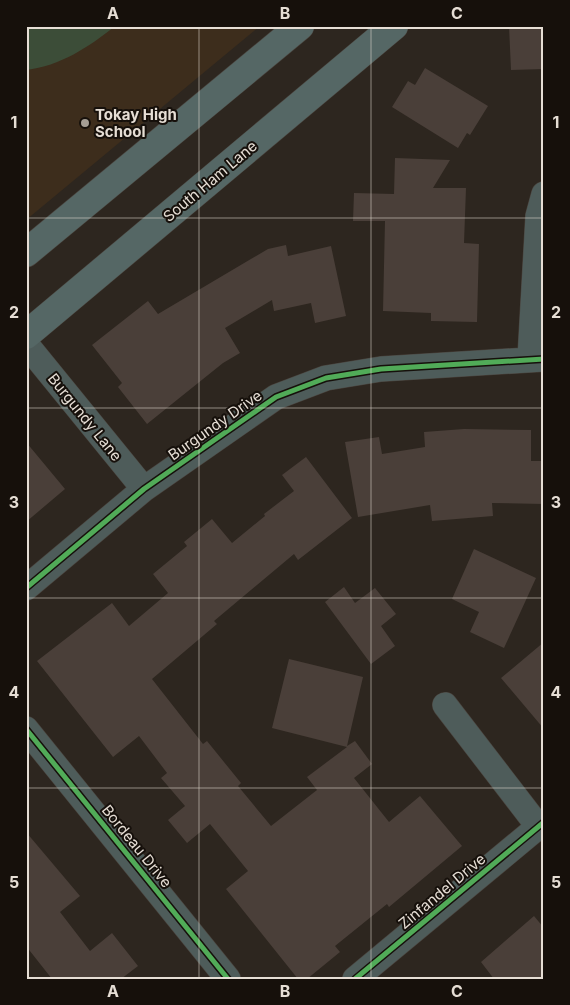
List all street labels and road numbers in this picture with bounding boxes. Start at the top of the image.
street label: South Ham Lane [159,136,261,226]
street label: Burgundy Lane [44,369,126,465]
street label: Burgundy Drive [164,386,266,464]
street label: Bordeau Drive [98,801,176,891]
street label: Zinfandel Drive [395,849,489,933]

